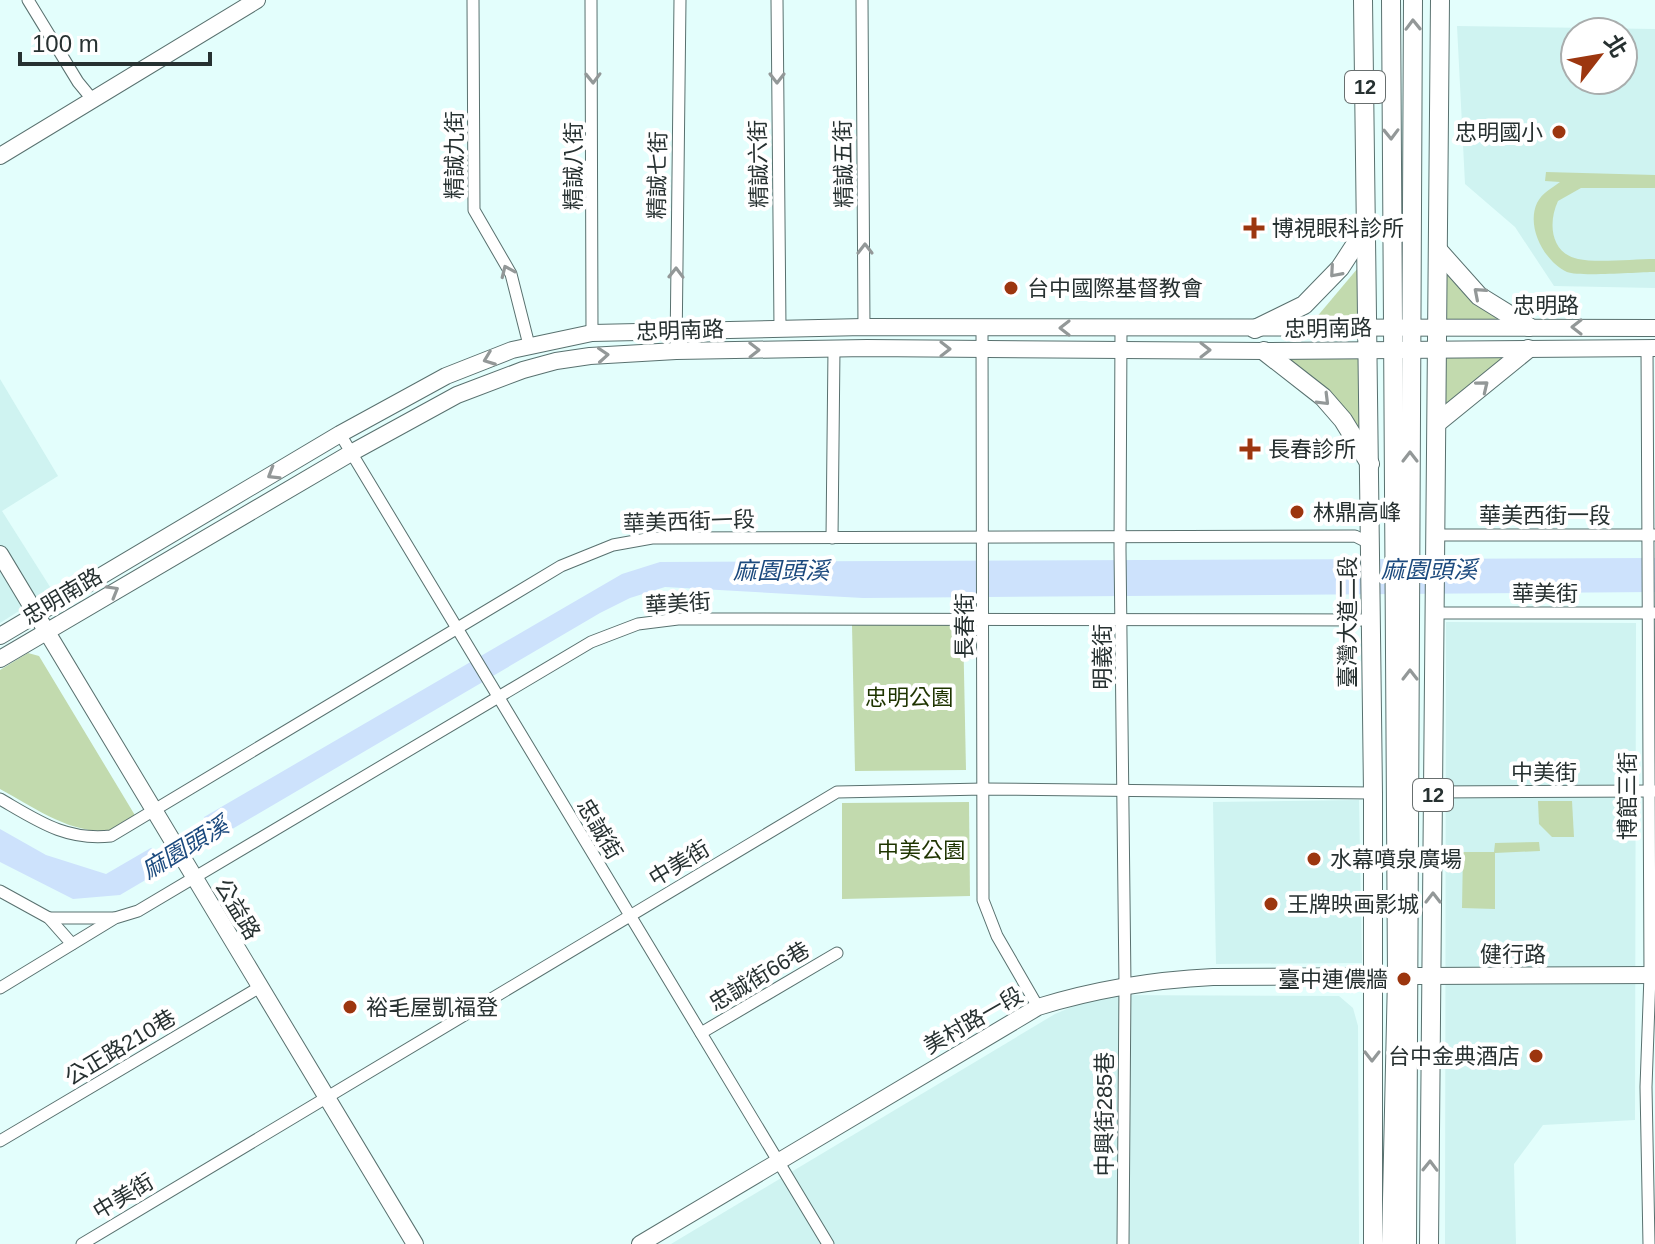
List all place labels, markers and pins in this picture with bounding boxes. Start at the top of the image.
place label: 忠明國小 [1455,120,1543,145]
marker: 忠明國小 [1550,123,1568,141]
place label: 博視眼科診所 [1272,216,1404,241]
marker: 博視眼科診所 [1243,217,1265,239]
place label: 台中國際基督教會 [1027,276,1203,301]
marker: 台中國際基督教會 [1002,279,1020,297]
place label: 長春診所 [1268,437,1356,462]
marker: 長春診所 [1239,438,1261,460]
place label: 林鼎高峰 [1313,500,1401,525]
marker: 林鼎高峰 [1288,503,1306,521]
place label: 水幕噴泉廣場 [1330,847,1462,872]
marker: 水幕噴泉廣場 [1305,850,1323,868]
place label: 王牌映画影城 [1287,892,1419,917]
marker: 王牌映画影城 [1262,895,1280,913]
place label: 臺中連儂牆 [1278,967,1388,992]
marker: 臺中連儂牆 [1395,970,1413,988]
place label: 裕毛屋凱福登 [366,995,498,1020]
marker: 裕毛屋凱福登 [341,998,359,1016]
place label: 台中金典酒店 [1388,1044,1520,1069]
marker: 台中金典酒店 [1527,1047,1545,1065]

